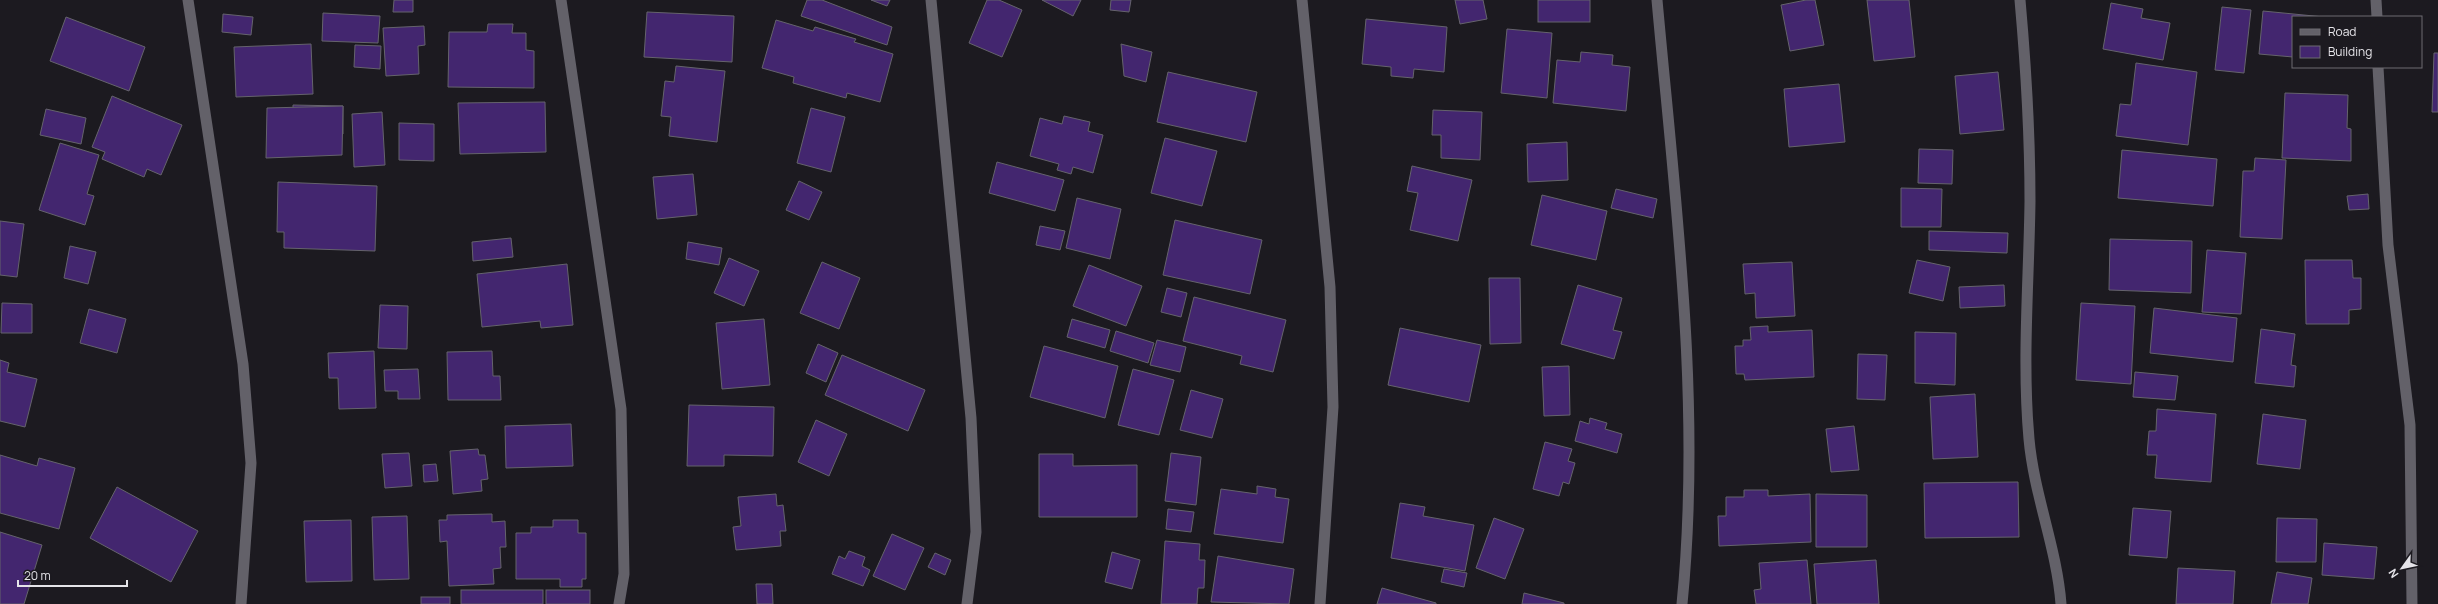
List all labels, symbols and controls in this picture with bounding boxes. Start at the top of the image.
legend [2292,16,2422,68]
text: Road [2328,23,2356,40]
text: Building [2328,43,2372,60]
north arrow [2382,548,2422,588]
scale bar [18,562,127,588]
text: N [2385,566,2402,581]
text: 20 m [24,567,51,584]

